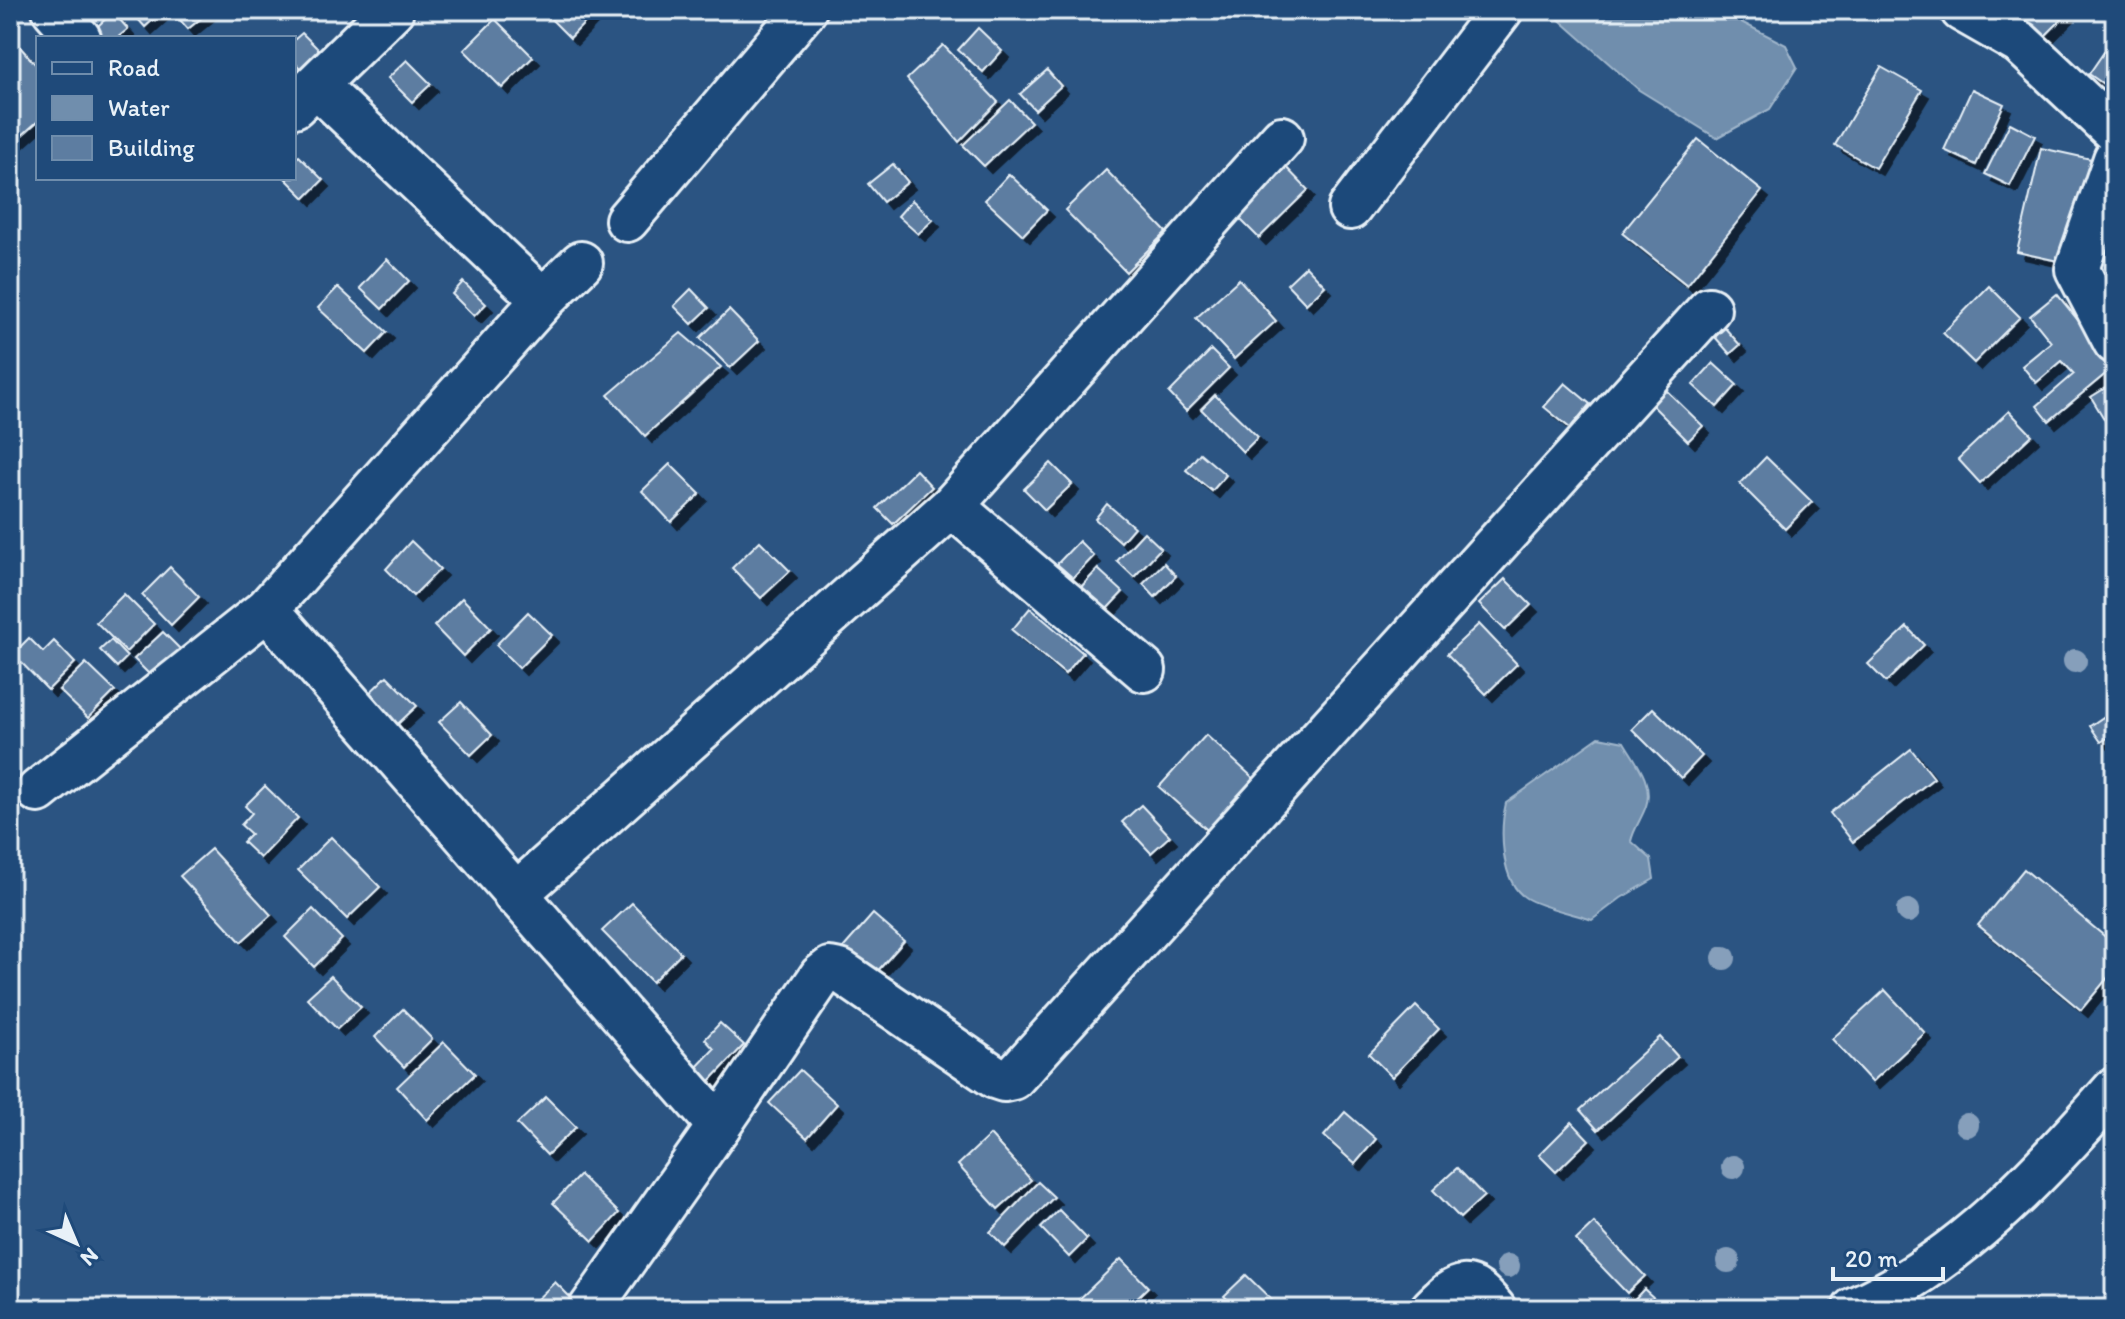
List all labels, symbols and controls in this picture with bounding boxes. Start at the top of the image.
legend [36,36,296,180]
text: Road [108,53,160,82]
text: Water [108,93,170,122]
text: Building [108,133,195,162]
north arrow [36,1203,116,1283]
scale bar [1833,1231,1943,1281]
text: N [75,1242,104,1272]
text: 20 m [1845,1244,1898,1273]

